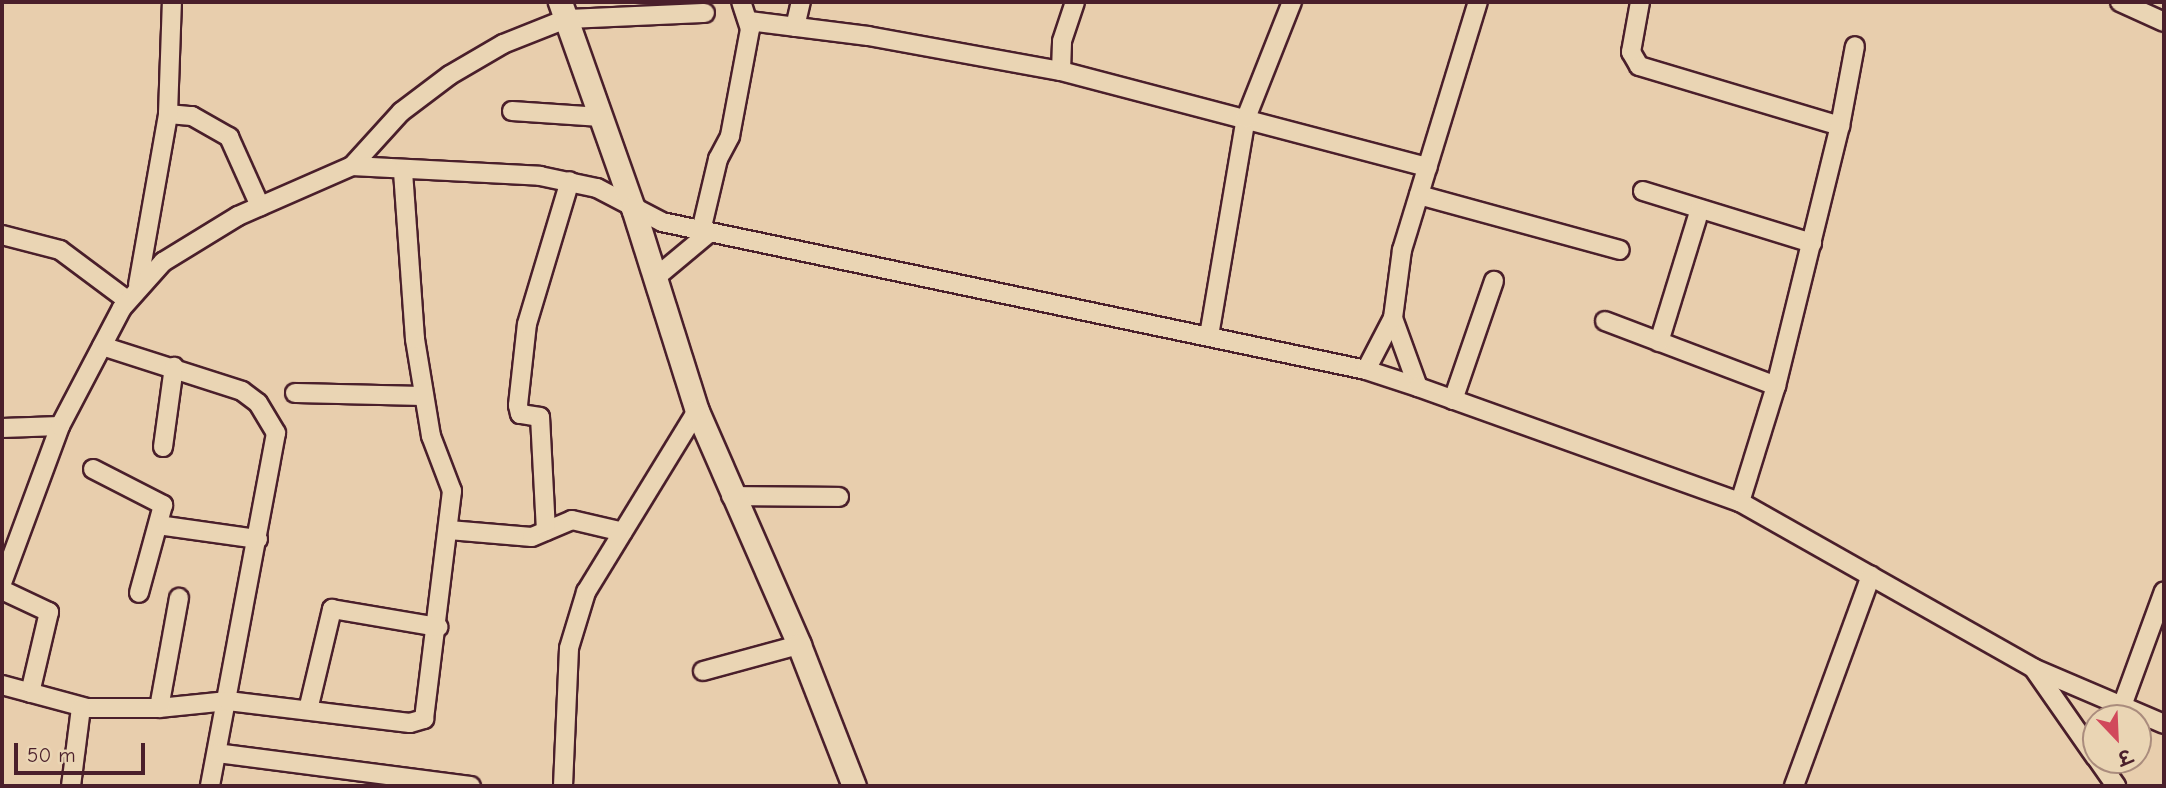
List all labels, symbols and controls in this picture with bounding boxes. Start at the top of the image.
north arrow [2082,704,2152,774]
scale bar [18,728,149,772]
text: 50 m [27,743,76,767]
text: उ [2114,744,2135,769]

